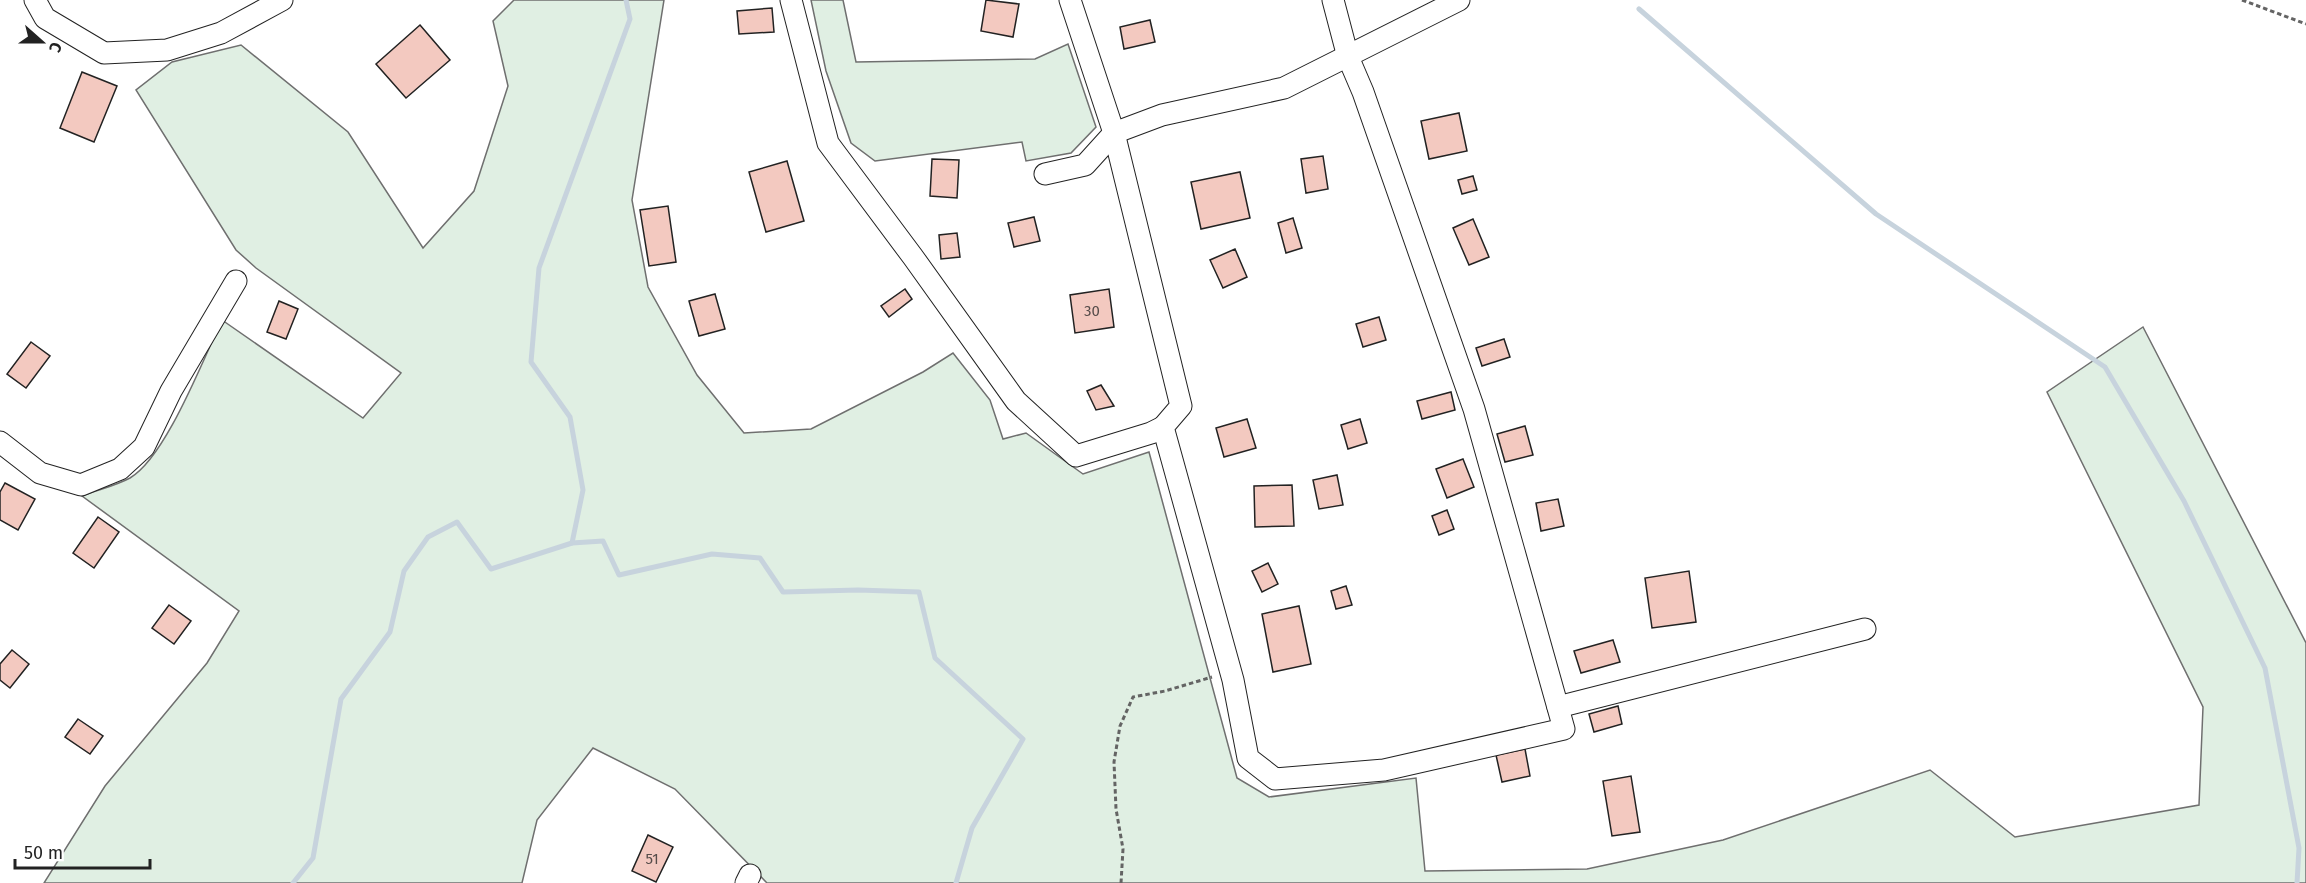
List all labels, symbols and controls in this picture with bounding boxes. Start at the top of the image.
north arrow [12,12,72,72]
text: С [45,39,66,56]
house number: 30 [1084,302,1100,320]
scale bar [15,832,150,870]
text: 50 m [24,842,63,864]
house number: 51 [645,850,659,868]

